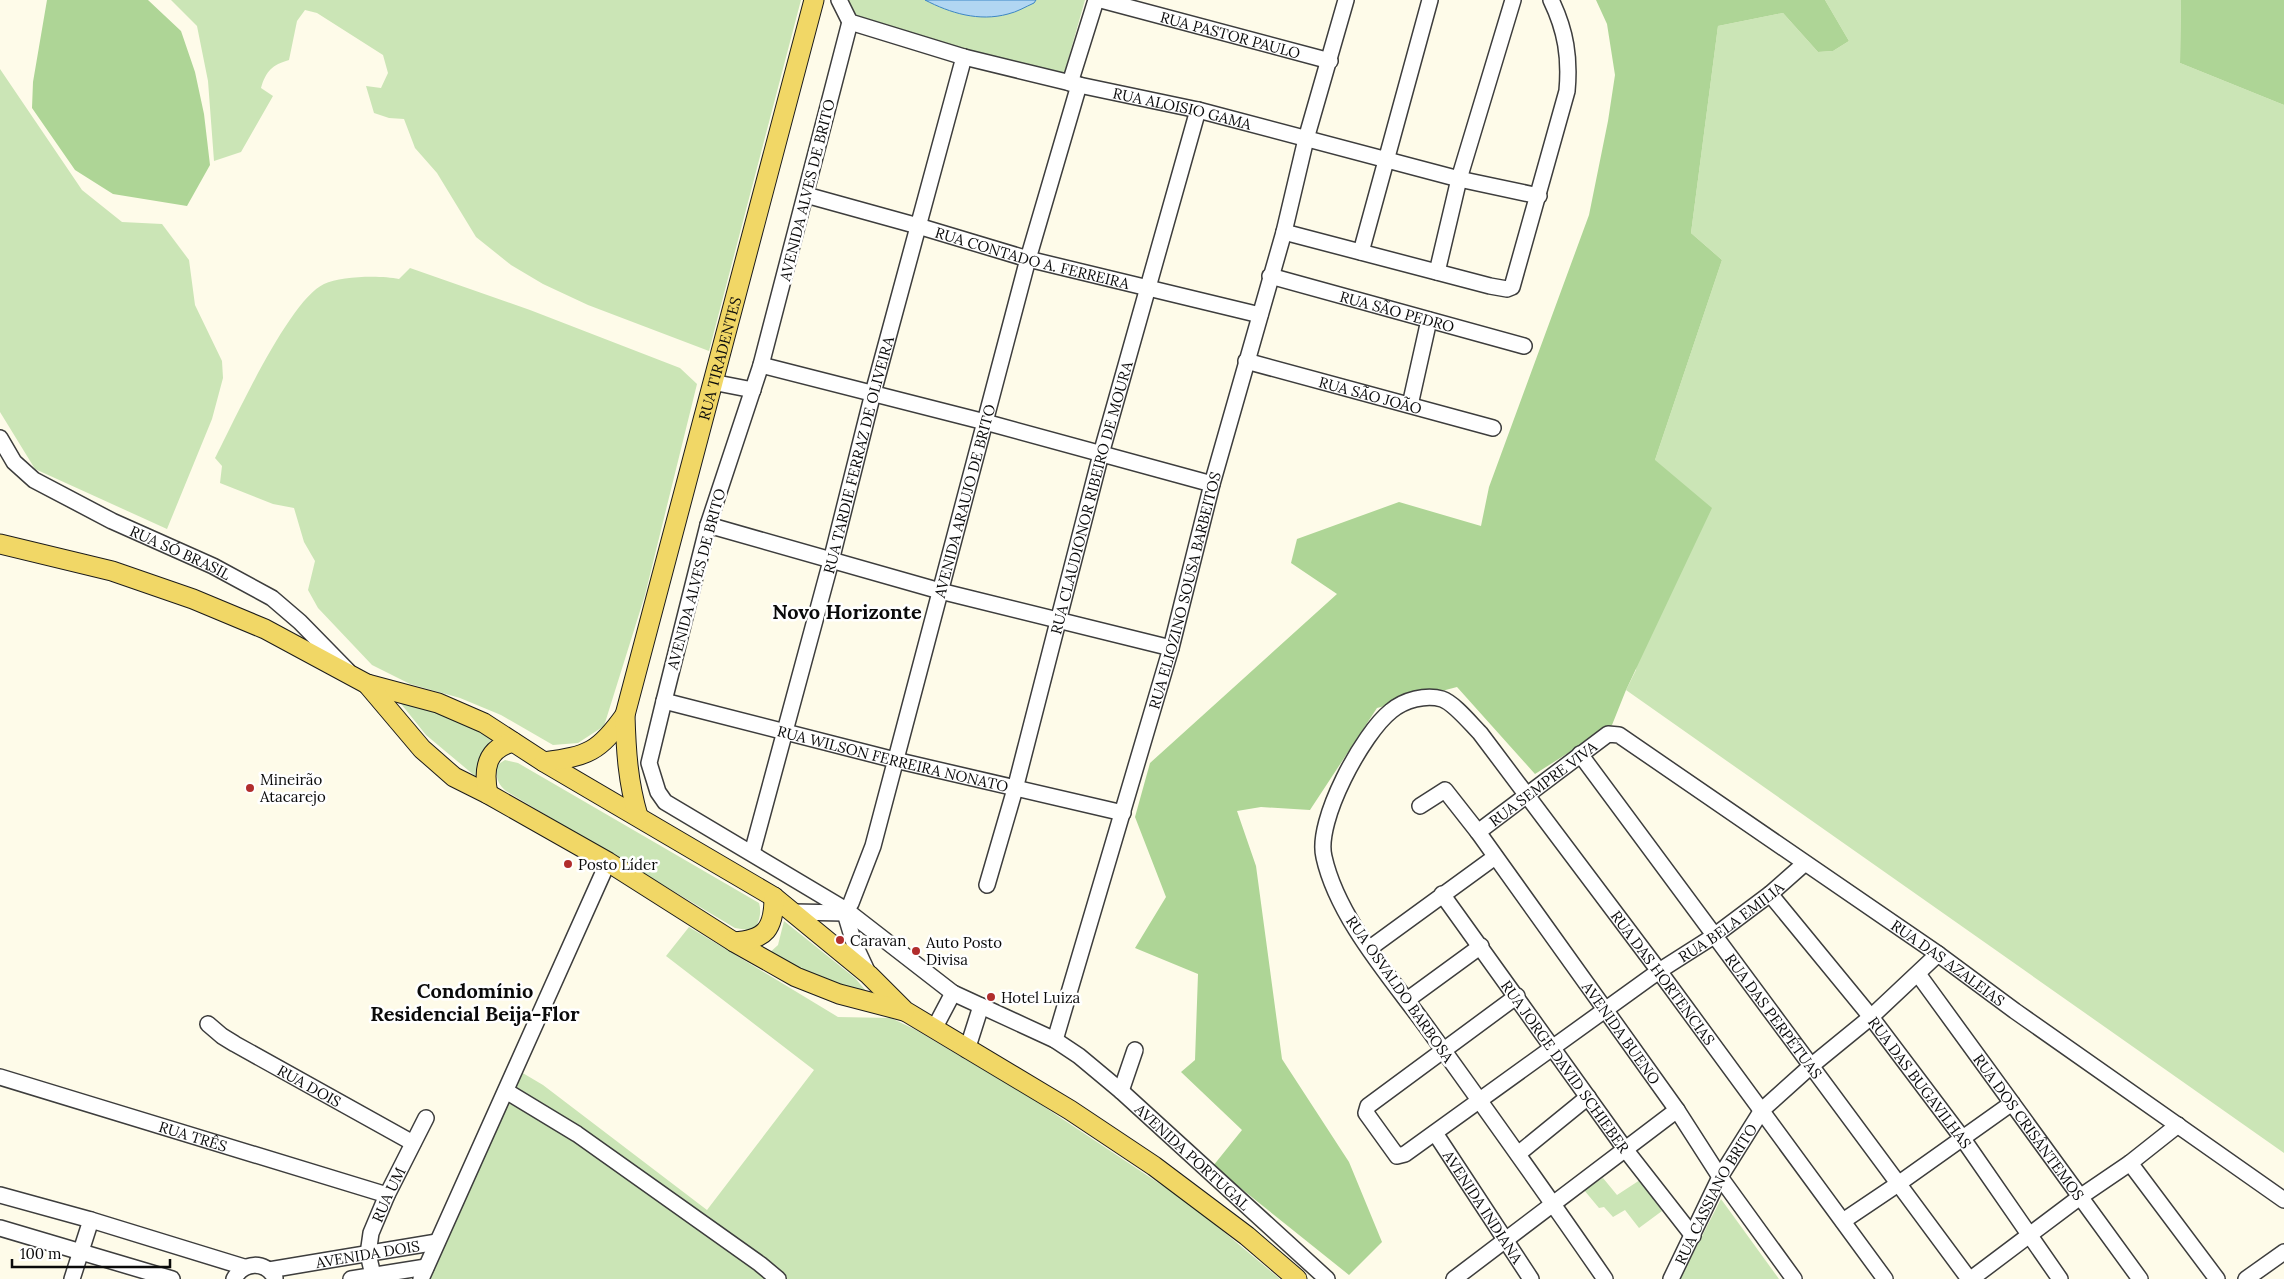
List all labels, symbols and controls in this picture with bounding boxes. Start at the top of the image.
street label: RUA PASTOR PAULO [1158,7,1303,62]
street label: RUA ALOISIO GAMA [1111,83,1254,133]
street label: AVENIDA ALVES DE BRITO [775,97,839,284]
street label: RUA CONTADO A. FERREIRA [933,222,1132,293]
street label: RUA SÃO PEDRO [1338,286,1457,336]
street label: RUA TIRADENTES [694,295,745,422]
street label: RUA TARDIE FERRAZ DE OLIVEIRA [819,333,898,576]
street label: RUA CLAUDIONOR RIBEIRO DE MOURA [1046,358,1136,636]
street label: RUA SÃO JOÃO [1317,372,1424,418]
street label: AVENIDA ARAUJO DE BRITO [929,402,999,601]
street label: RUA ELIOZINO SOUSA BARBEITOS [1144,469,1225,711]
street label: AVENIDA ALVES DE BRITO [662,486,729,673]
street label: RUA SÓ BRASIL [127,521,235,584]
district label: Novo Horizonte [772,599,922,624]
street label: RUA WILSON FERREIRA NONATO [775,721,1010,796]
street label: RUA SEMPRE VIVA [1485,736,1601,830]
place label: Mineirão Atacarejo [259,770,326,806]
marker: Mineirão Atacarejo [244,782,256,794]
place label: Posto Líder [578,855,658,874]
marker: Posto Líder [562,858,574,870]
street label: RUA BELA EMILIA [1674,877,1788,966]
street label: RUA DAS HORTENCIAS [1607,906,1719,1049]
street label: RUA OSVALDO BARBOSA [1342,912,1458,1067]
street label: RUA DAS AZALEIAS [1888,915,2009,1010]
place label: Caravan [850,931,906,950]
place label: Auto Posto Divisa [925,933,1002,969]
marker: Caravan [834,934,846,946]
marker: Auto Posto Divisa [910,945,922,957]
street label: RUA DAS PERPÉTUAS [1722,950,1827,1082]
street label: RUA JORGE DAVID SCHIEBER [1497,976,1634,1157]
street label: AVENIDA BUENO [1578,977,1665,1088]
district label: Condomínio Residencial Beija-Flor [370,978,580,1026]
place label: Hotel Luiza [1001,988,1081,1007]
marker: Hotel Luiza [985,991,997,1003]
street label: RUA DAS BUGAVILHAS [1864,1013,1976,1152]
street label: RUA DOS CRISÂNTEMOS [1970,1050,2089,1204]
street label: RUA DOIS [274,1060,345,1111]
street label: AVENIDA PORTUGAL [1131,1099,1255,1214]
street label: RUA TRÊS [157,1117,230,1155]
street label: RUA CASSIANO BRITO [1670,1120,1761,1267]
street label: AVENIDA INDIANA [1439,1146,1528,1267]
street label: RUA UM [367,1163,409,1225]
scale bar [12,1236,170,1268]
street label: AVENIDA DOIS [313,1236,421,1272]
text: 100 m [20,1244,61,1263]

